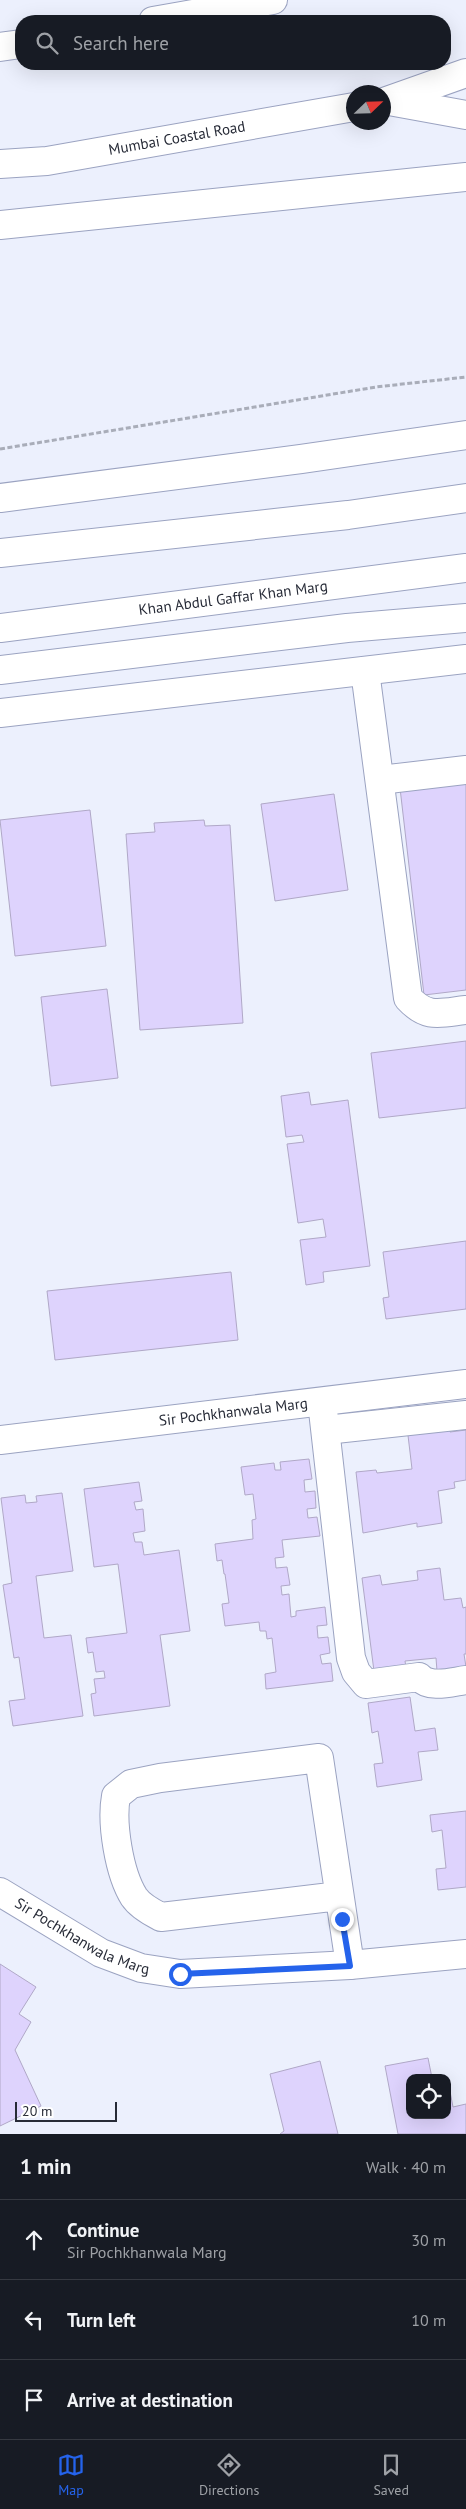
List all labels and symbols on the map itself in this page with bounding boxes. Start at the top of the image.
north arrow [346,85,391,130]
street label: Mumbai Coastal Road [107,116,247,159]
street label: Khan Abdul Gaffar Khan Marg [137,576,329,619]
street label: Sir Pochkhanwala Marg [158,1393,309,1430]
street label: Sir Pochkhanwala Marg [12,1893,151,1978]
route end [331,1908,354,1931]
route start [169,1963,192,1986]
scale bar [15,2099,118,2122]

